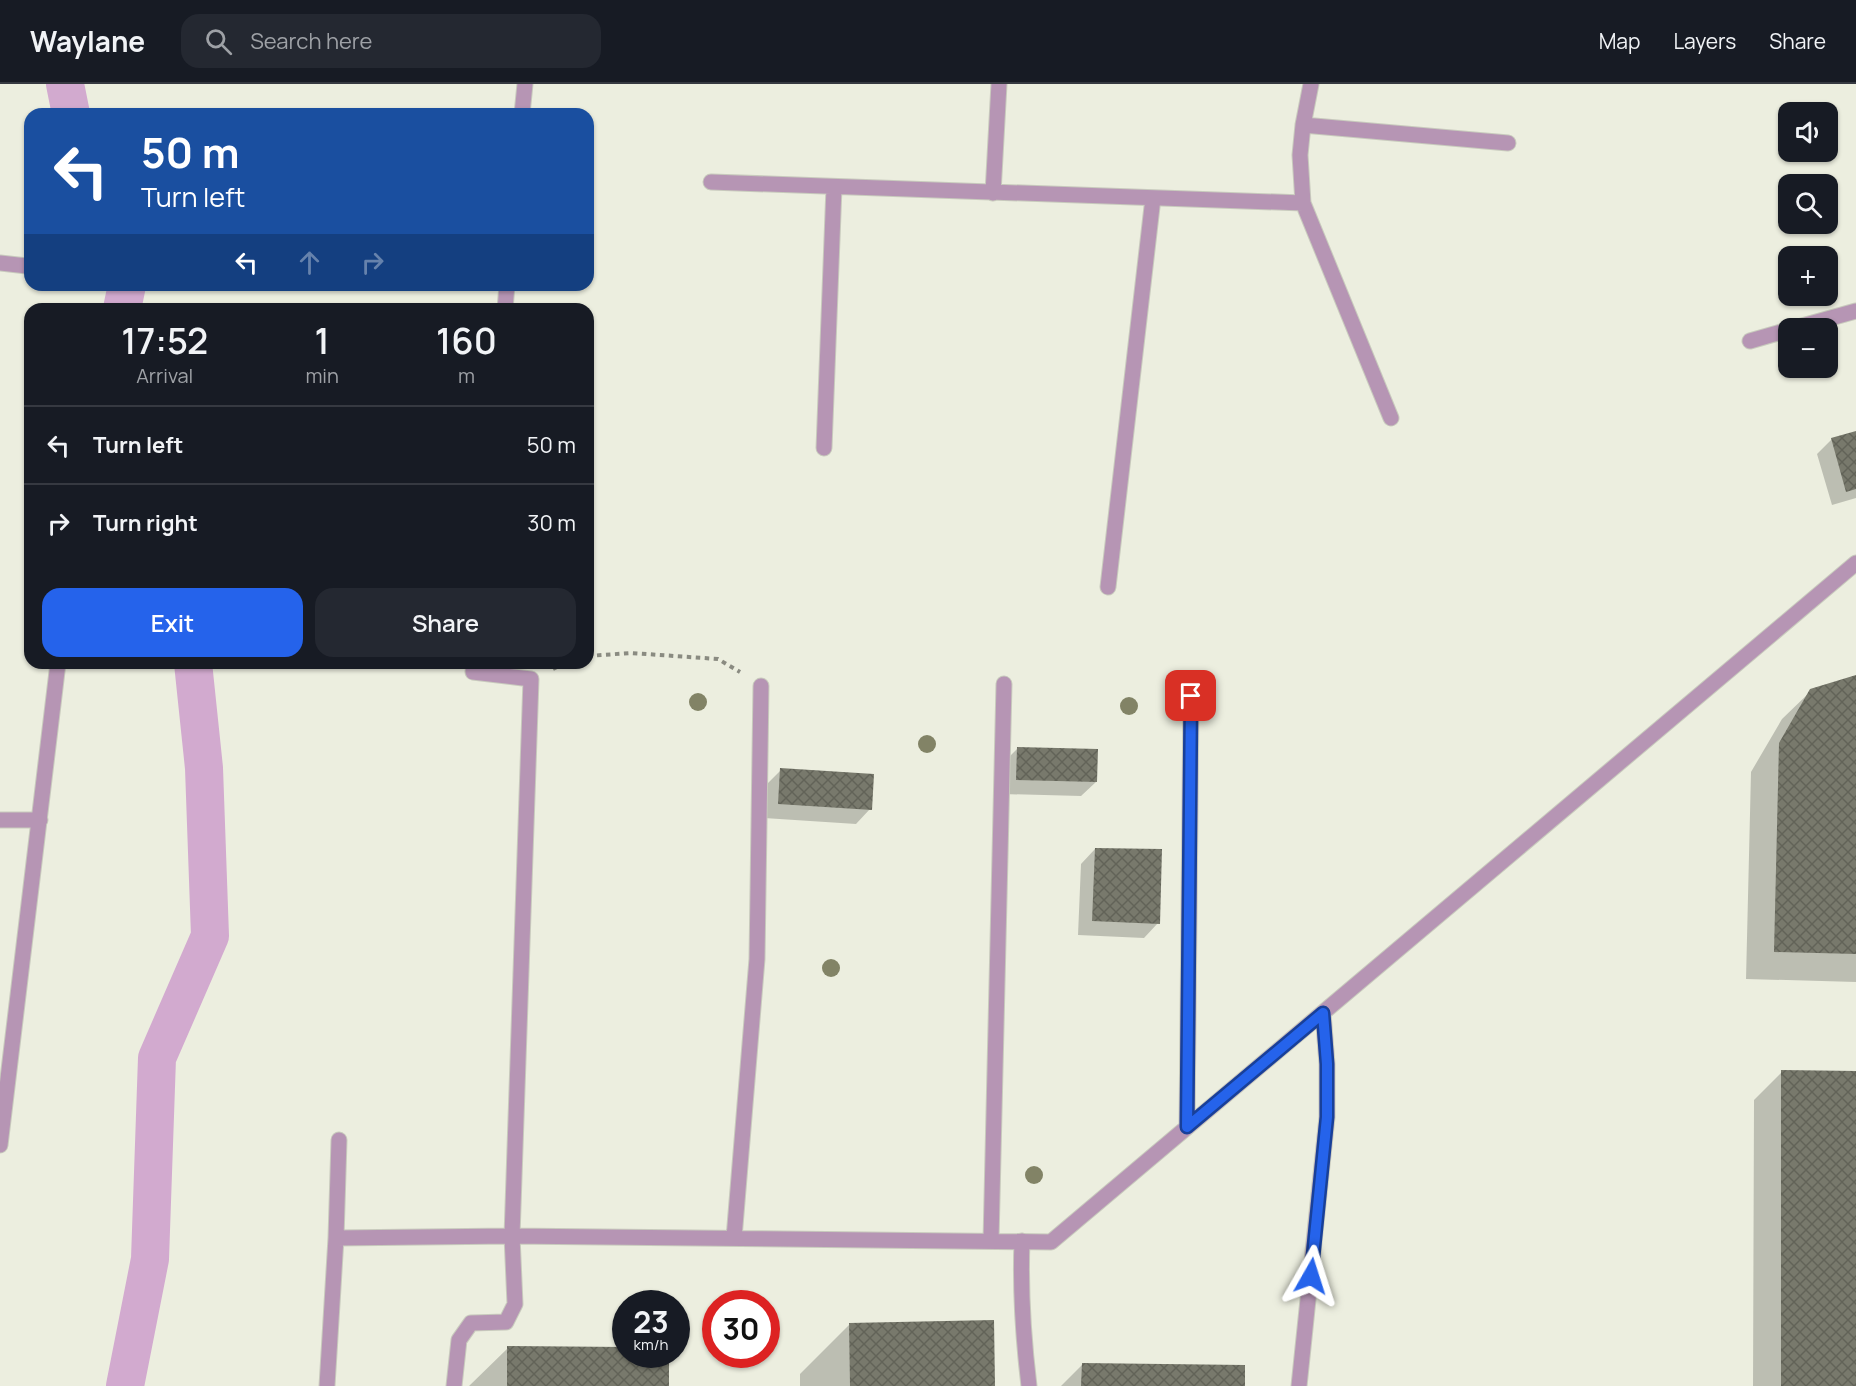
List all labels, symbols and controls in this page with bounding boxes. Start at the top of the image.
search box [181,14,601,68]
text: Waylane [30,22,145,60]
icon: search [202,25,235,58]
text: Search here [250,26,372,56]
text: Map [1599,27,1640,55]
text: Layers [1673,27,1736,55]
text: Share [1769,27,1826,55]
map controls [1778,102,1838,378]
button: sound [1778,102,1838,162]
text: 50 m [141,123,239,181]
icon: left [42,132,120,210]
button: search [1778,174,1838,234]
text: Turn left [141,178,245,215]
icon: left [230,246,263,279]
icon: ahead [293,246,326,279]
icon: right [356,246,389,279]
button: + [1778,246,1838,306]
text: 17:52 [121,316,208,365]
text: 1 [315,316,330,365]
text: 160 [436,316,497,365]
button: − [1778,318,1838,378]
text: Arrival [136,362,193,389]
text: min [305,362,339,389]
text: m [458,362,475,389]
icon: left [42,429,75,462]
text: Turn left [93,430,183,460]
text: 50 m [527,430,576,460]
icon: right [42,507,75,540]
text: Turn right [93,508,198,538]
text: 30 m [527,508,576,538]
button: Exit [42,588,303,657]
button: Share [315,588,576,657]
pin [1165,670,1216,721]
icon: arrive [1174,679,1207,712]
position arrow [1279,1244,1343,1308]
speed limit sign: 30 [702,1290,780,1368]
text: 23 [633,1301,669,1342]
text: km/h [634,1334,668,1355]

